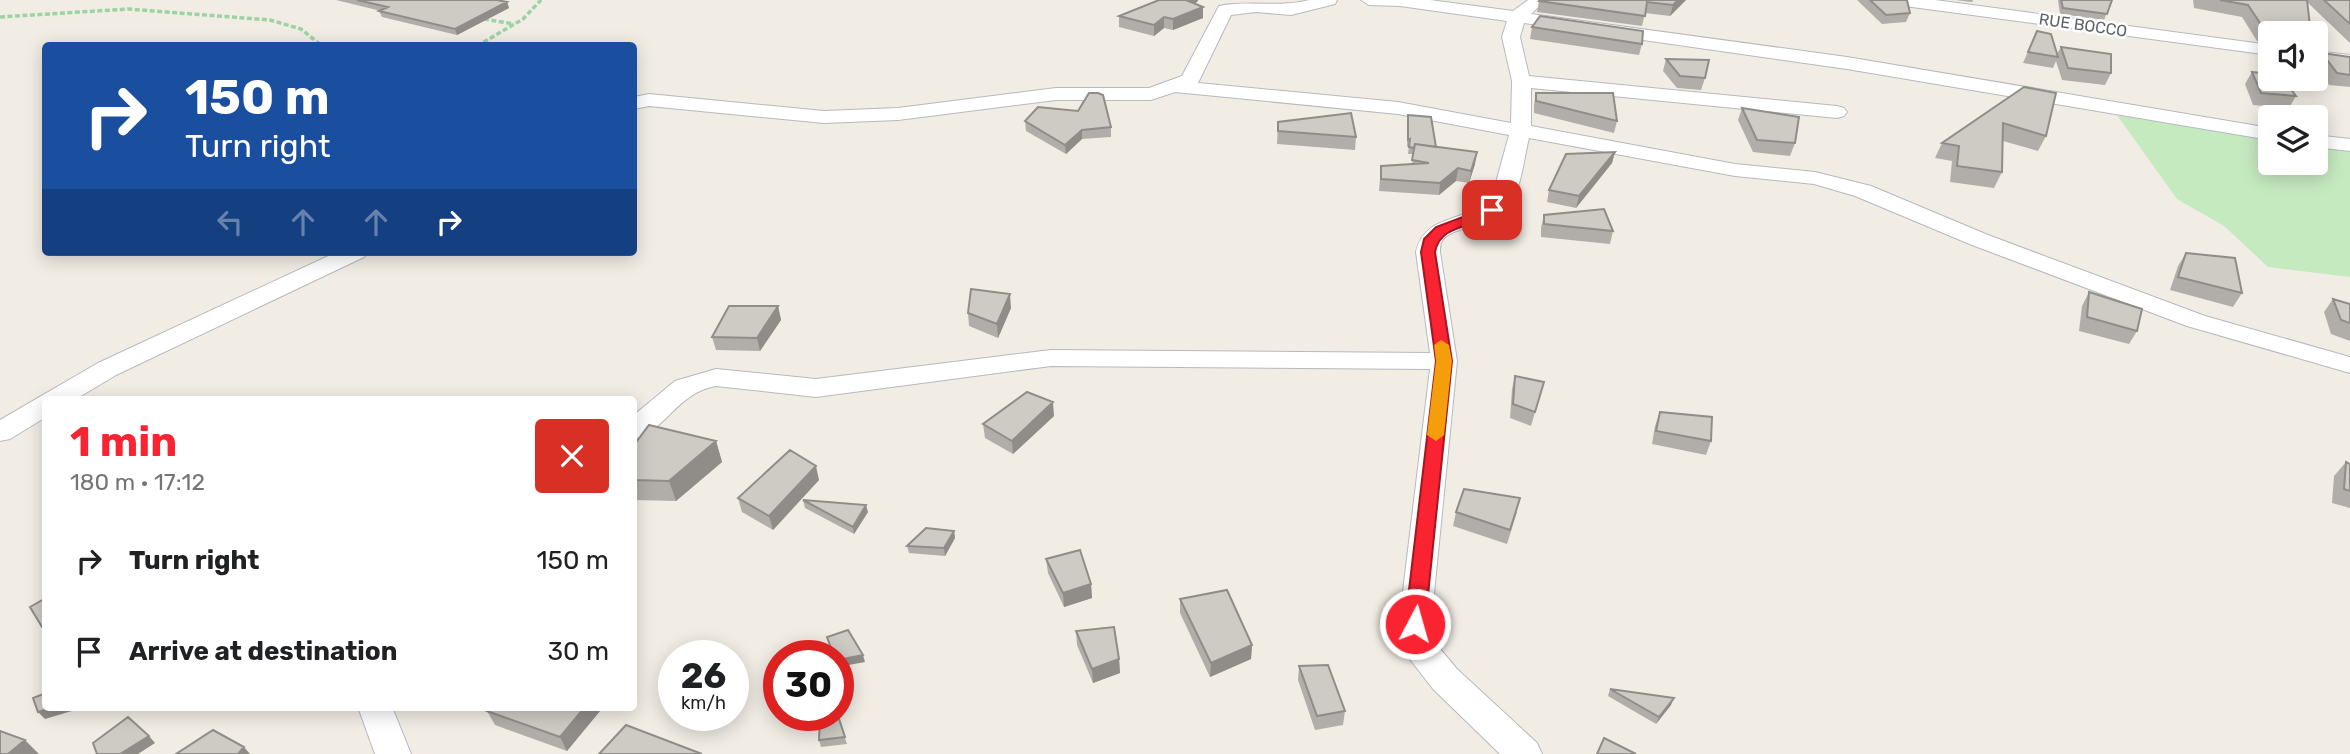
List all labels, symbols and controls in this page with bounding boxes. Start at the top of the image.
street label: RUE BOCCO [2038,9,2128,41]
map controls [2258,21,2328,175]
button: sound [2258,21,2328,91]
text: 150 m [185,68,330,126]
icon: right [70,70,161,161]
button: layers [2258,105,2328,175]
text: Turn right [185,127,330,165]
pin [1462,180,1522,240]
icon: arrive [1473,191,1511,229]
icon: left [211,203,249,241]
icon: ahead [284,203,322,241]
icon: ahead [357,203,395,241]
icon: right [430,203,468,241]
text: 1 min [70,417,177,467]
button: close [535,419,609,493]
text: 180 m · 17:12 [70,468,205,496]
icon: right [70,542,108,580]
text: Turn right [129,545,259,576]
text: 150 m [536,545,609,576]
position arrow [1378,587,1452,661]
icon: arrive [70,633,108,671]
text: Arrive at destination [129,636,397,667]
text: 30 m [547,636,609,667]
speed limit sign: 30 [763,640,854,731]
text: 26 [681,655,726,697]
text: km/h [681,692,726,714]

